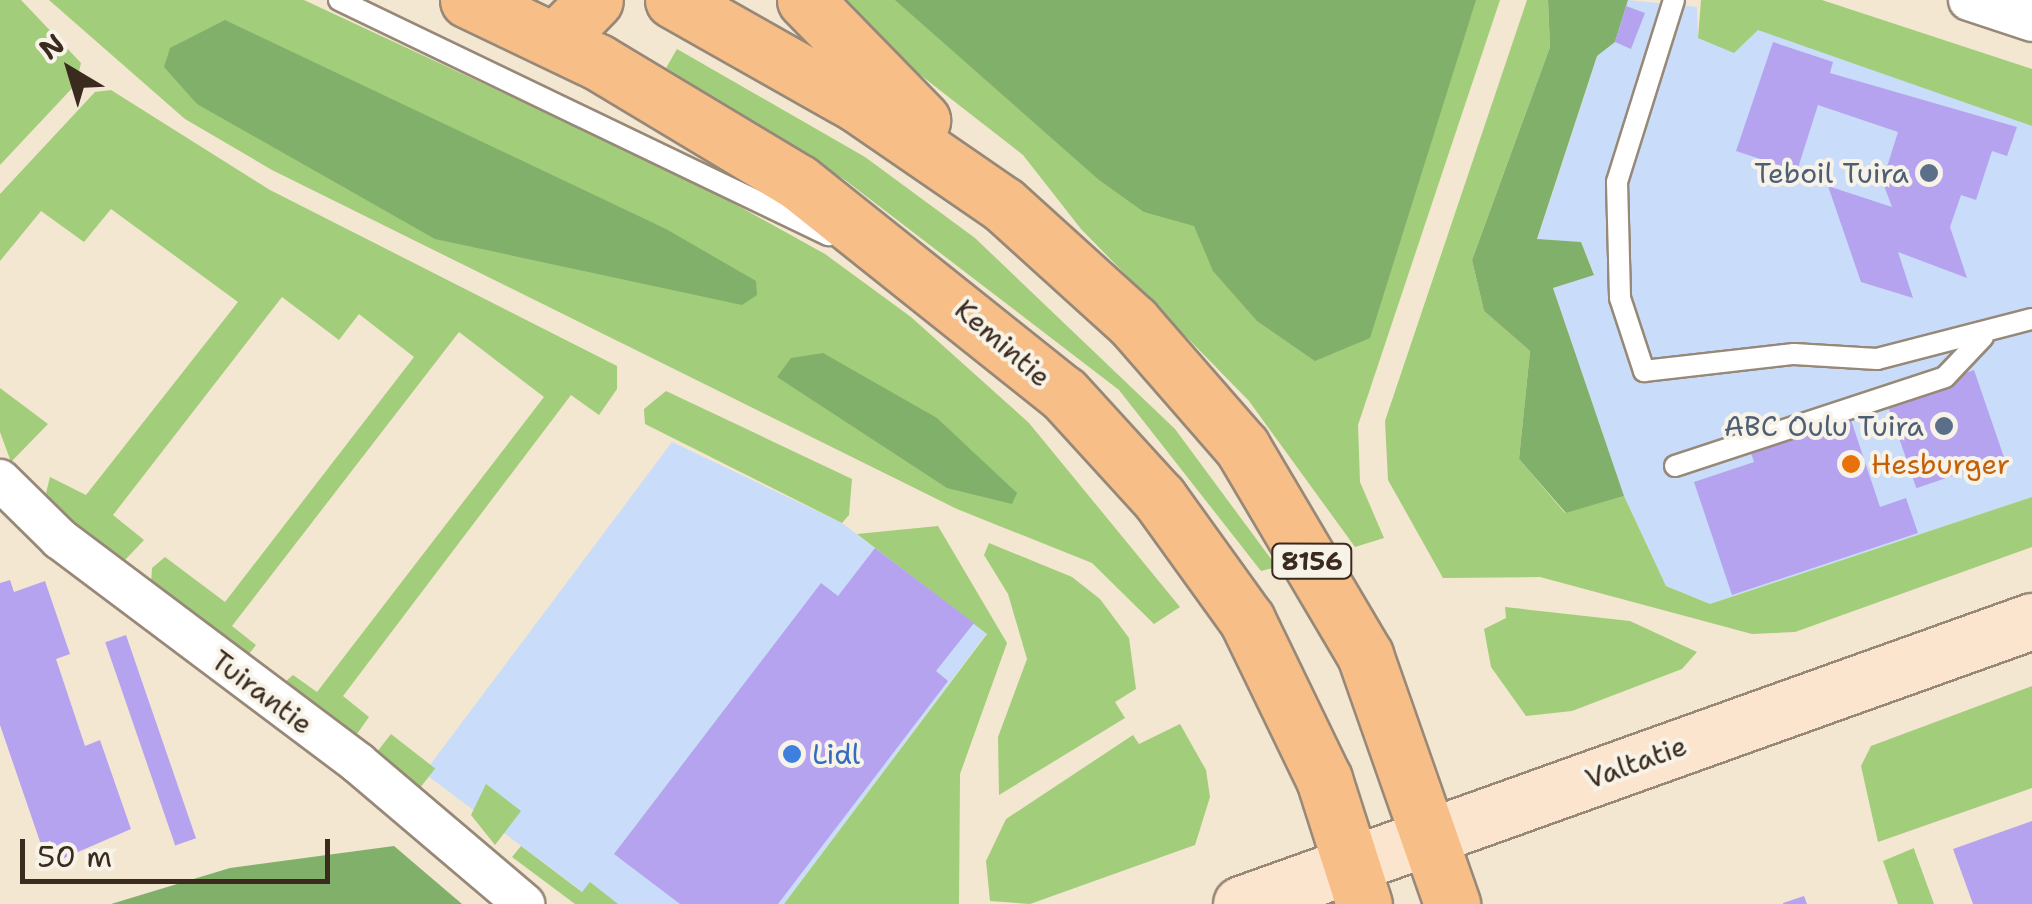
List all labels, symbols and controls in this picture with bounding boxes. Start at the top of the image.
north arrow [20,20,120,120]
text: N [31,25,72,68]
place label: Teboil Tuira [1754,156,1909,190]
marker: Teboil Tuira [1918,162,1940,184]
street label: Kemintie [948,292,1058,394]
place label: ABC Oulu Tuira [1724,409,1924,443]
marker: ABC Oulu Tuira [1933,415,1955,437]
place label: Hesburger [1871,447,2010,481]
marker: Hesburger [1840,453,1862,475]
road number: 8156 [1270,541,1354,581]
street label: Tuirantie [205,643,319,741]
street label: Valtatie [1581,728,1691,796]
place label: Lidl [812,737,860,771]
marker: Lidl [781,743,803,765]
scale bar [25,819,335,881]
text: 50 m [37,836,112,877]

